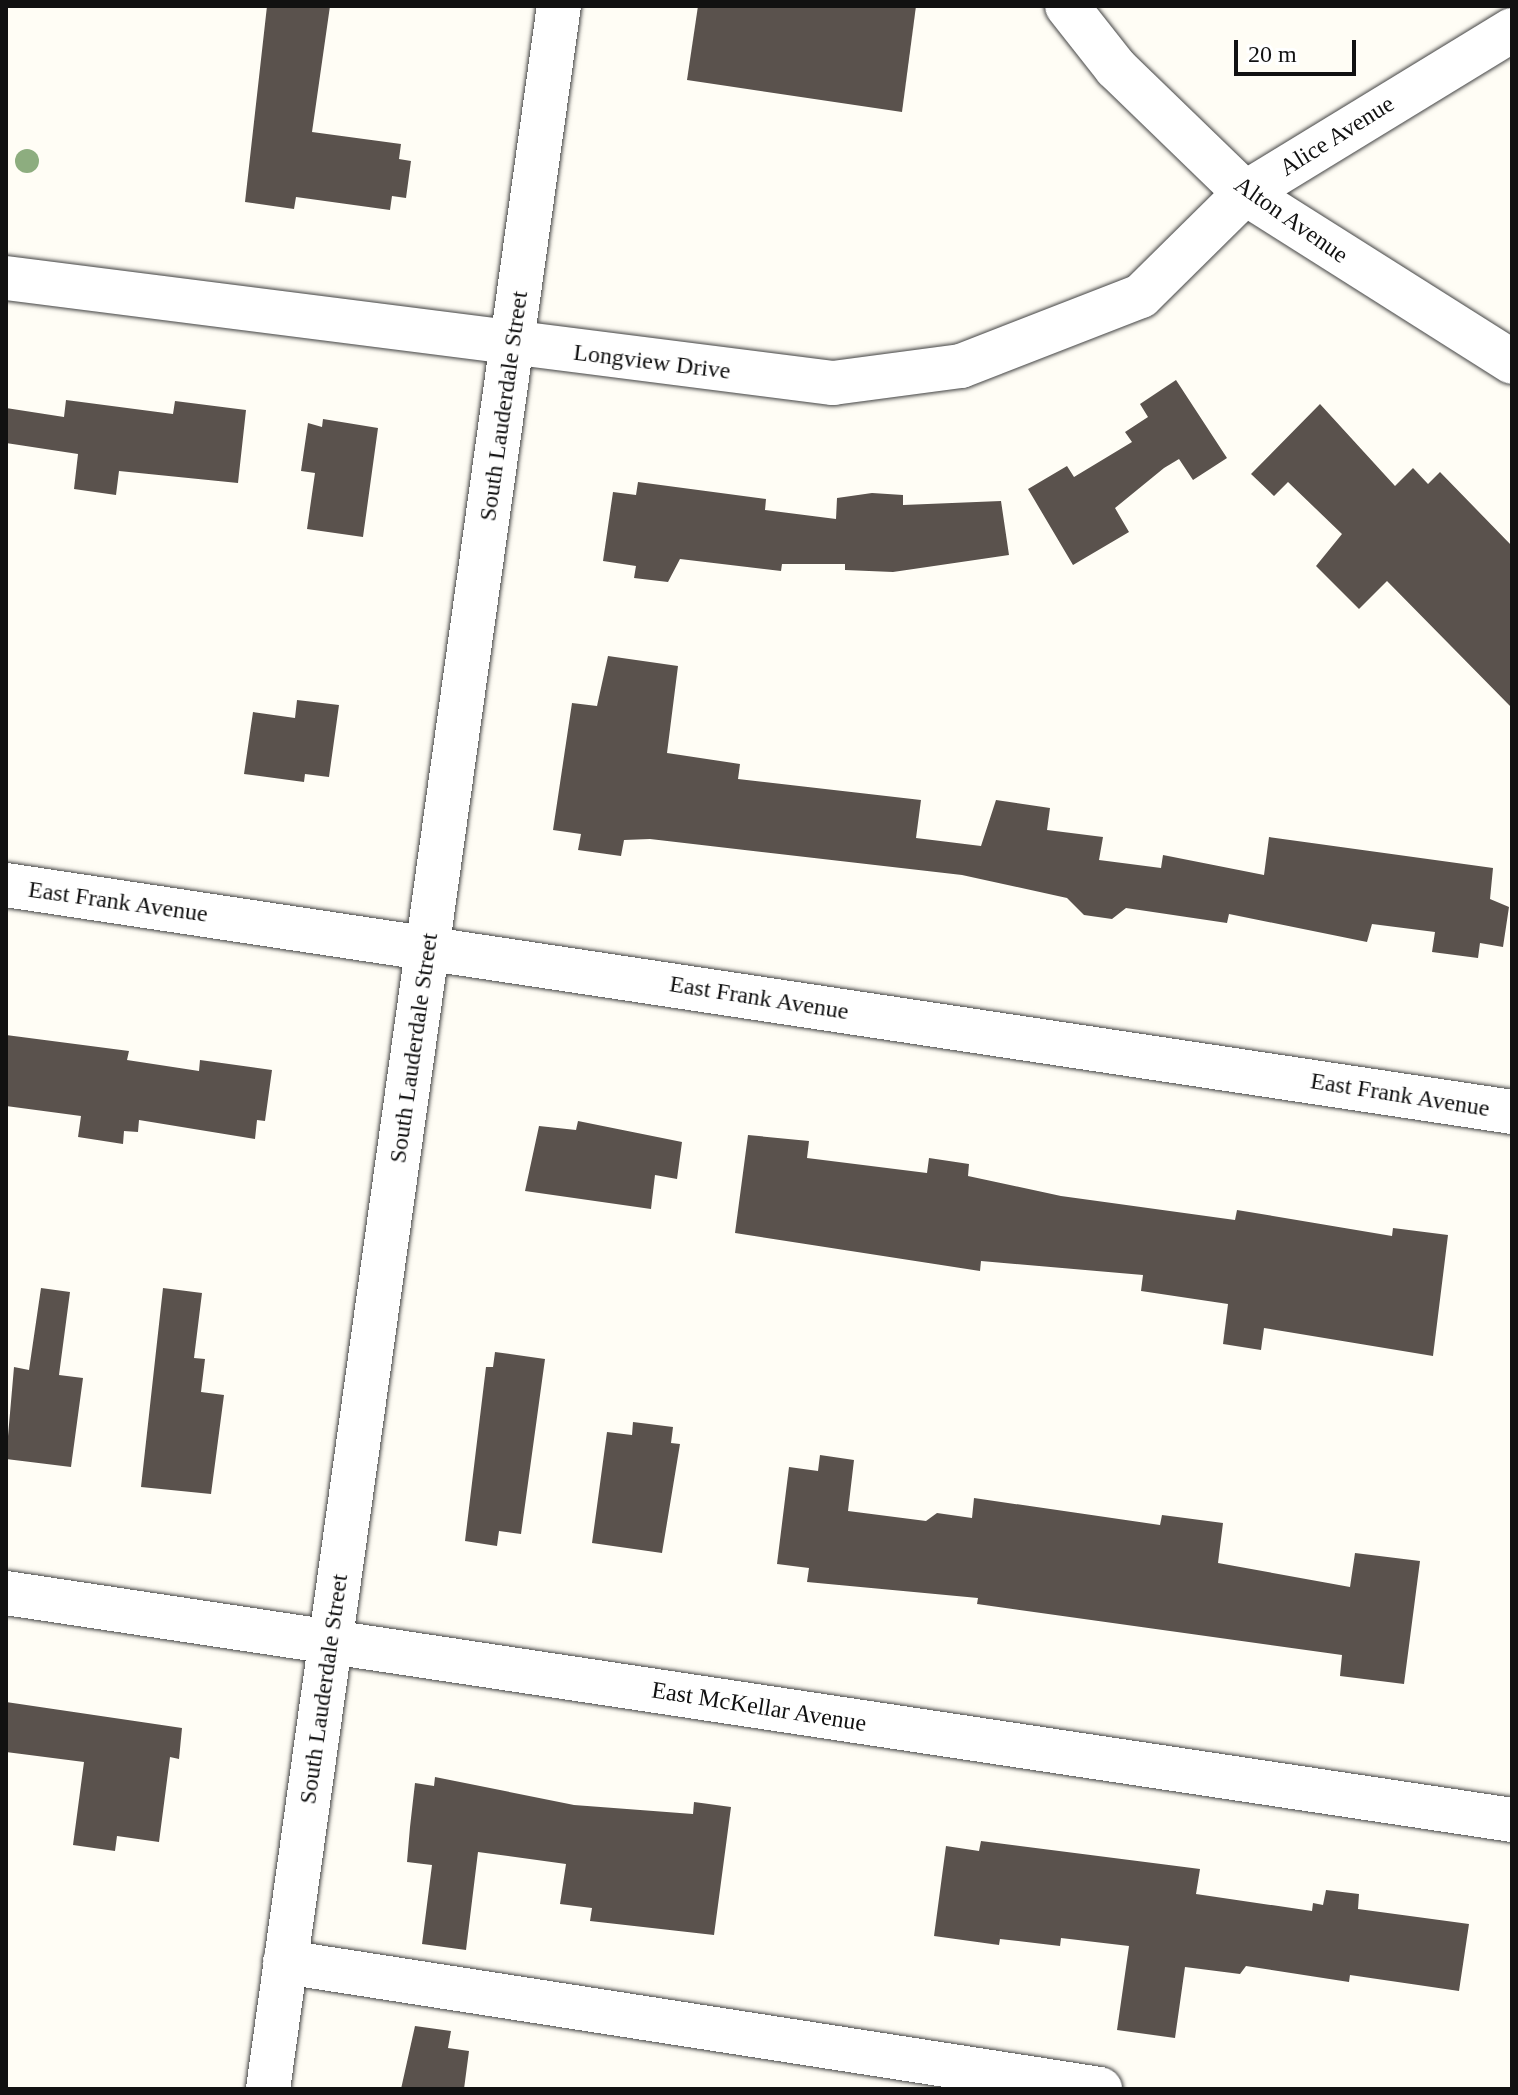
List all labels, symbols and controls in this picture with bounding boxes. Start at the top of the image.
scale bar [1238,24,1360,74]
text: 20 m [1248,41,1297,67]
street label: Alice Avenue [1274,89,1400,183]
street label: Alton Avenue [1228,170,1354,270]
street label: South Lauderdale Street [474,289,534,523]
street label: Longview Drive [572,338,732,386]
street label: East Frank Avenue [26,875,210,929]
street label: South Lauderdale Street [384,931,444,1165]
street label: East Frank Avenue [667,970,851,1026]
street label: East Frank Avenue [1308,1067,1492,1123]
street label: South Lauderdale Street [294,1572,354,1806]
street label: East McKellar Avenue [649,1676,869,1738]

